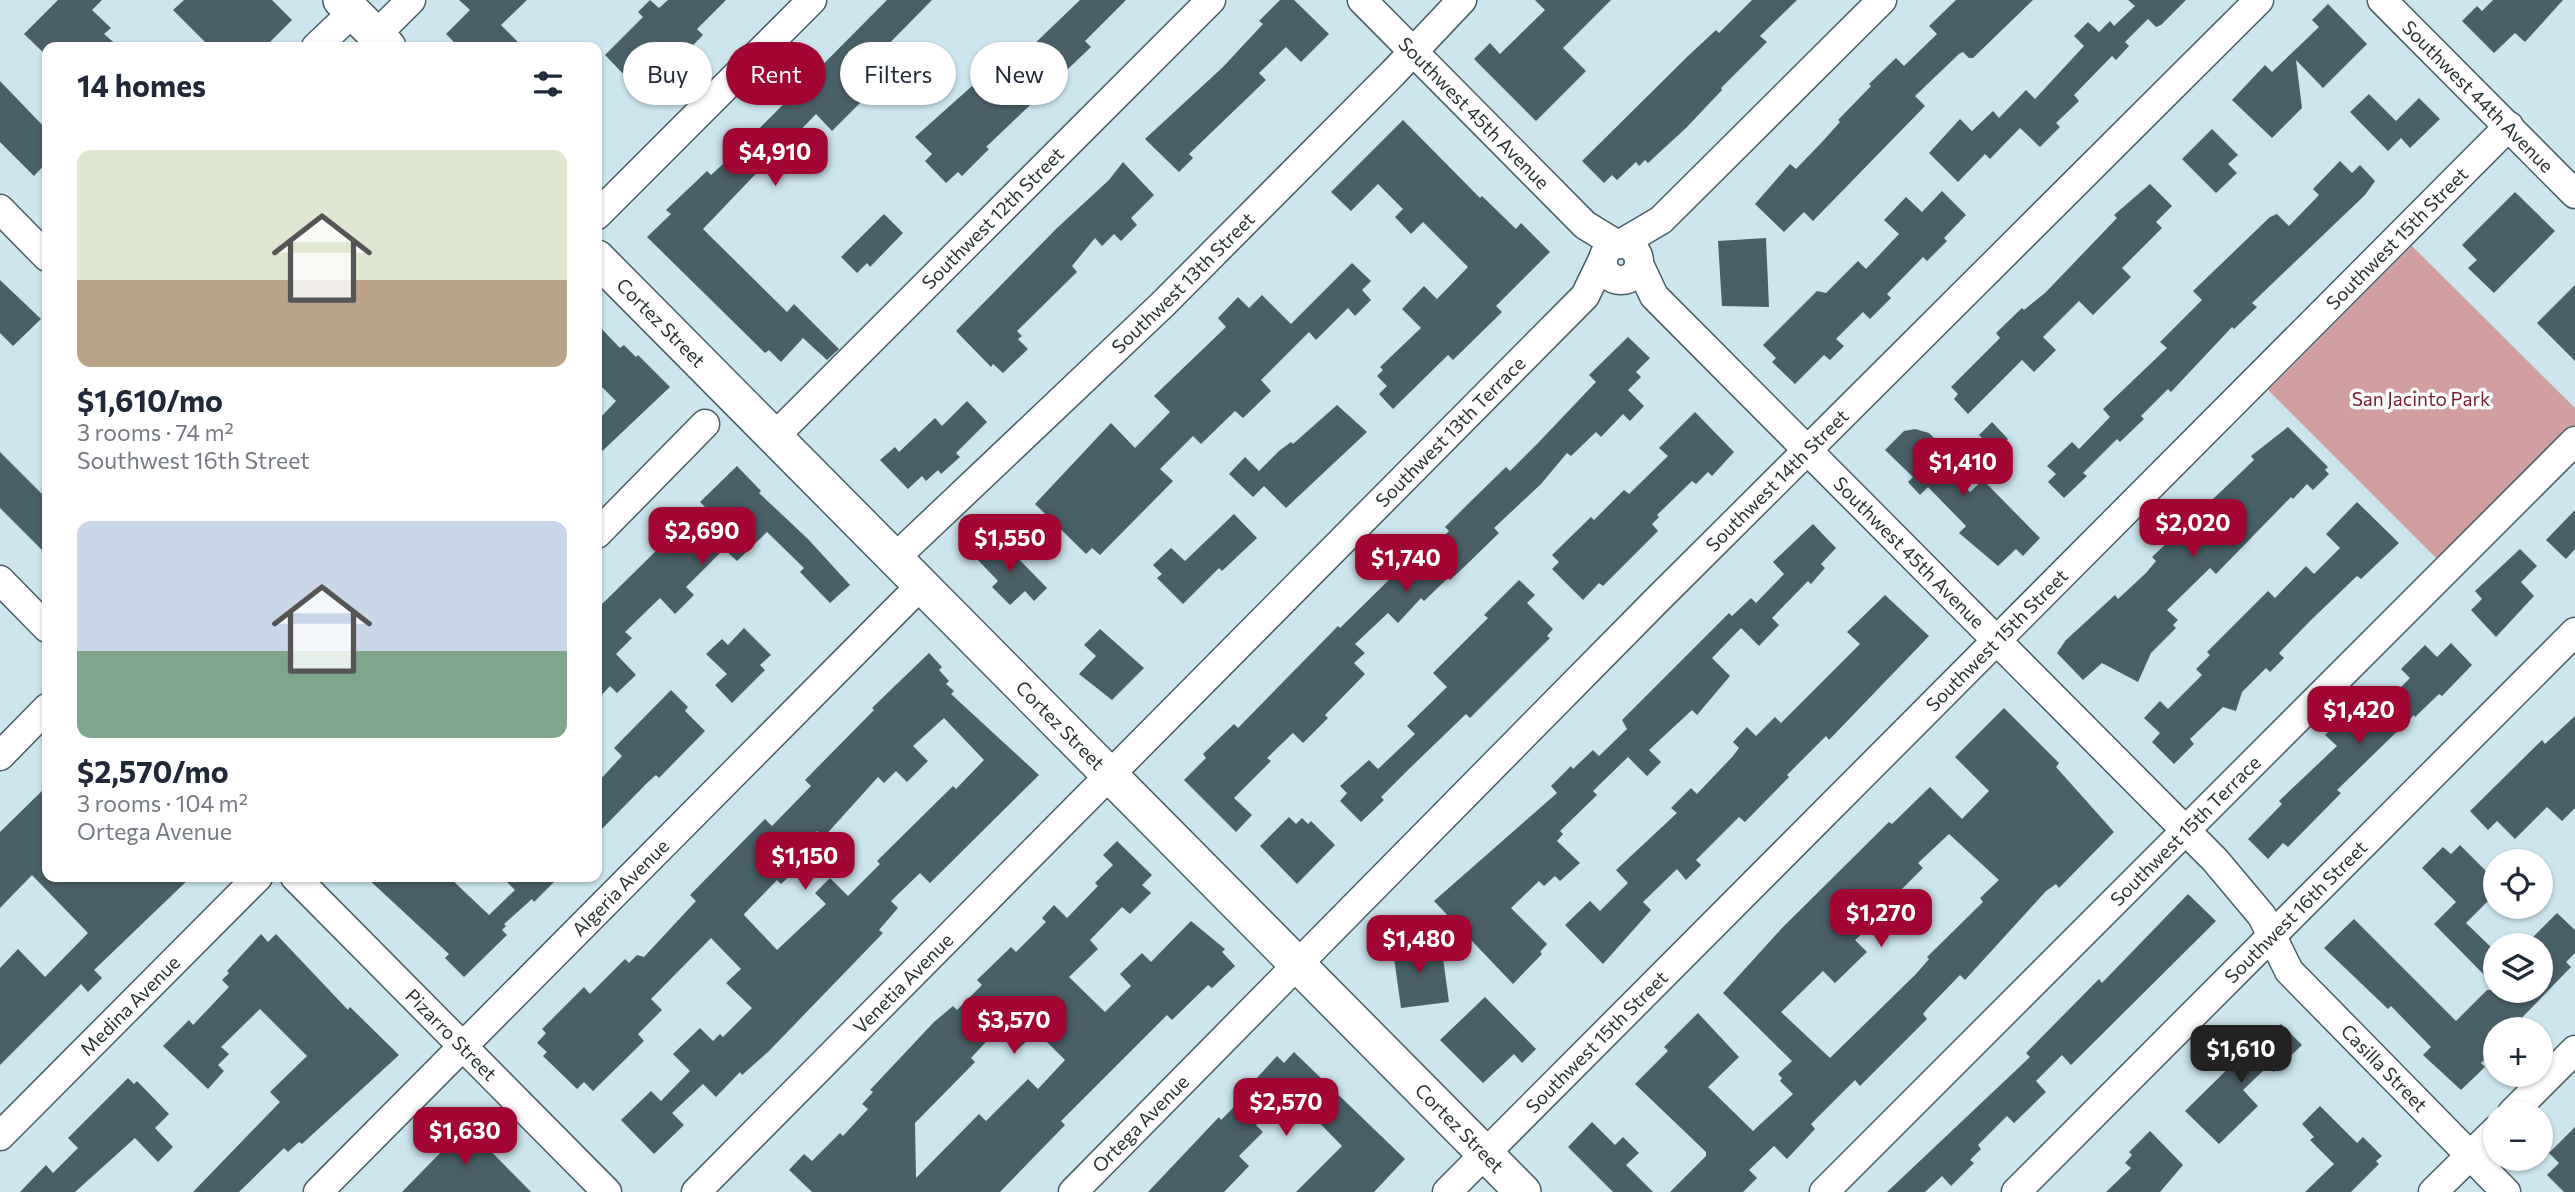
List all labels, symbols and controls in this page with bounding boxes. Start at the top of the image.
street label: Southwest 44th Avenue [2398,15,2559,177]
street label: Southwest 45th Avenue [1394,32,1554,193]
chip: Buy [623,42,712,105]
chip: Rent [726,42,826,105]
chip: Filters [840,42,956,105]
chip: New [970,42,1068,105]
icon: filters [529,65,567,103]
text: 14 homes [77,66,206,103]
pin: $4,910 [718,128,832,188]
text: $4,910 [739,137,811,165]
street label: Southwest 12th Street [917,142,1068,294]
street label: Southwest 15th Street [2321,162,2473,314]
icon: home [259,195,385,321]
street label: Southwest 13th Street [1106,207,1259,358]
street label: Cortez Street [612,273,711,372]
street label: Southwest 13th Terrace [1370,351,1530,512]
text: $1,610/mo [77,381,223,418]
park label: San Jacinto Park [2352,387,2490,410]
street label: Southwest 14th Street [1700,404,1853,556]
text: 3 rooms · 74 m² [77,418,234,446]
pin: $1,410 [1906,438,2020,498]
text: Southwest 16th Street [77,446,310,474]
text: $1,410 [1929,447,1997,475]
street label: Southwest 45th Avenue [1829,471,1990,633]
pin: $2,020 [2136,500,2250,559]
pin: $2,690 [645,508,759,567]
text: $2,020 [2155,508,2231,536]
pin: $1,550 [953,514,1067,574]
text: $2,690 [664,516,740,544]
text: $1,550 [974,523,1046,551]
pin: $1,740 [1349,534,1463,594]
text: $1,740 [1371,543,1441,571]
street label: Southwest 15th Street [1921,564,2072,716]
icon: home [259,566,385,692]
street label: Cortez Street [1011,675,1110,775]
pin: $1,420 [2302,686,2416,746]
text: $1,420 [2323,695,2395,723]
street label: Southwest 15th Terrace [2105,750,2265,910]
text: $2,570/mo [77,752,229,789]
text: 3 rooms · 104 m² [77,789,248,817]
text: Ortega Avenue [77,817,232,845]
pin: $1,150 [748,832,862,892]
street label: Algeria Avenue [567,834,673,941]
street label: Southwest 16th Street [2219,835,2372,988]
text: $1,150 [772,841,838,869]
map controls [2483,849,2553,1171]
button: locate [2483,849,2553,919]
pin: $1,270 [1824,890,1938,949]
text: $1,270 [1846,898,1916,926]
pin: $1,480 [1362,916,1476,975]
text: $1,480 [1383,924,1455,952]
street label: Venetia Avenue [848,928,957,1038]
button: layers [2483,933,2553,1003]
street label: Medina Avenue [75,950,184,1060]
street label: Southwest 15th Street [1520,965,1672,1117]
street label: Pizarro Street [401,984,502,1085]
pin: $3,570 [957,996,1071,1056]
text: $3,570 [977,1005,1051,1033]
button: + [2483,1017,2553,1087]
street label: Casilla Street [2337,1019,2433,1116]
pin: $1,610 [2184,1026,2298,1085]
text: $1,610 [2207,1034,2275,1062]
street label: Ortega Avenue [1087,1070,1193,1177]
pin: $2,570 [1229,1078,1343,1138]
street label: Cortez Street [1411,1078,1509,1177]
text: $2,570 [1249,1087,1323,1115]
button: − [2483,1101,2553,1171]
pin: $1,630 [408,1108,522,1167]
text: $1,630 [429,1116,501,1144]

